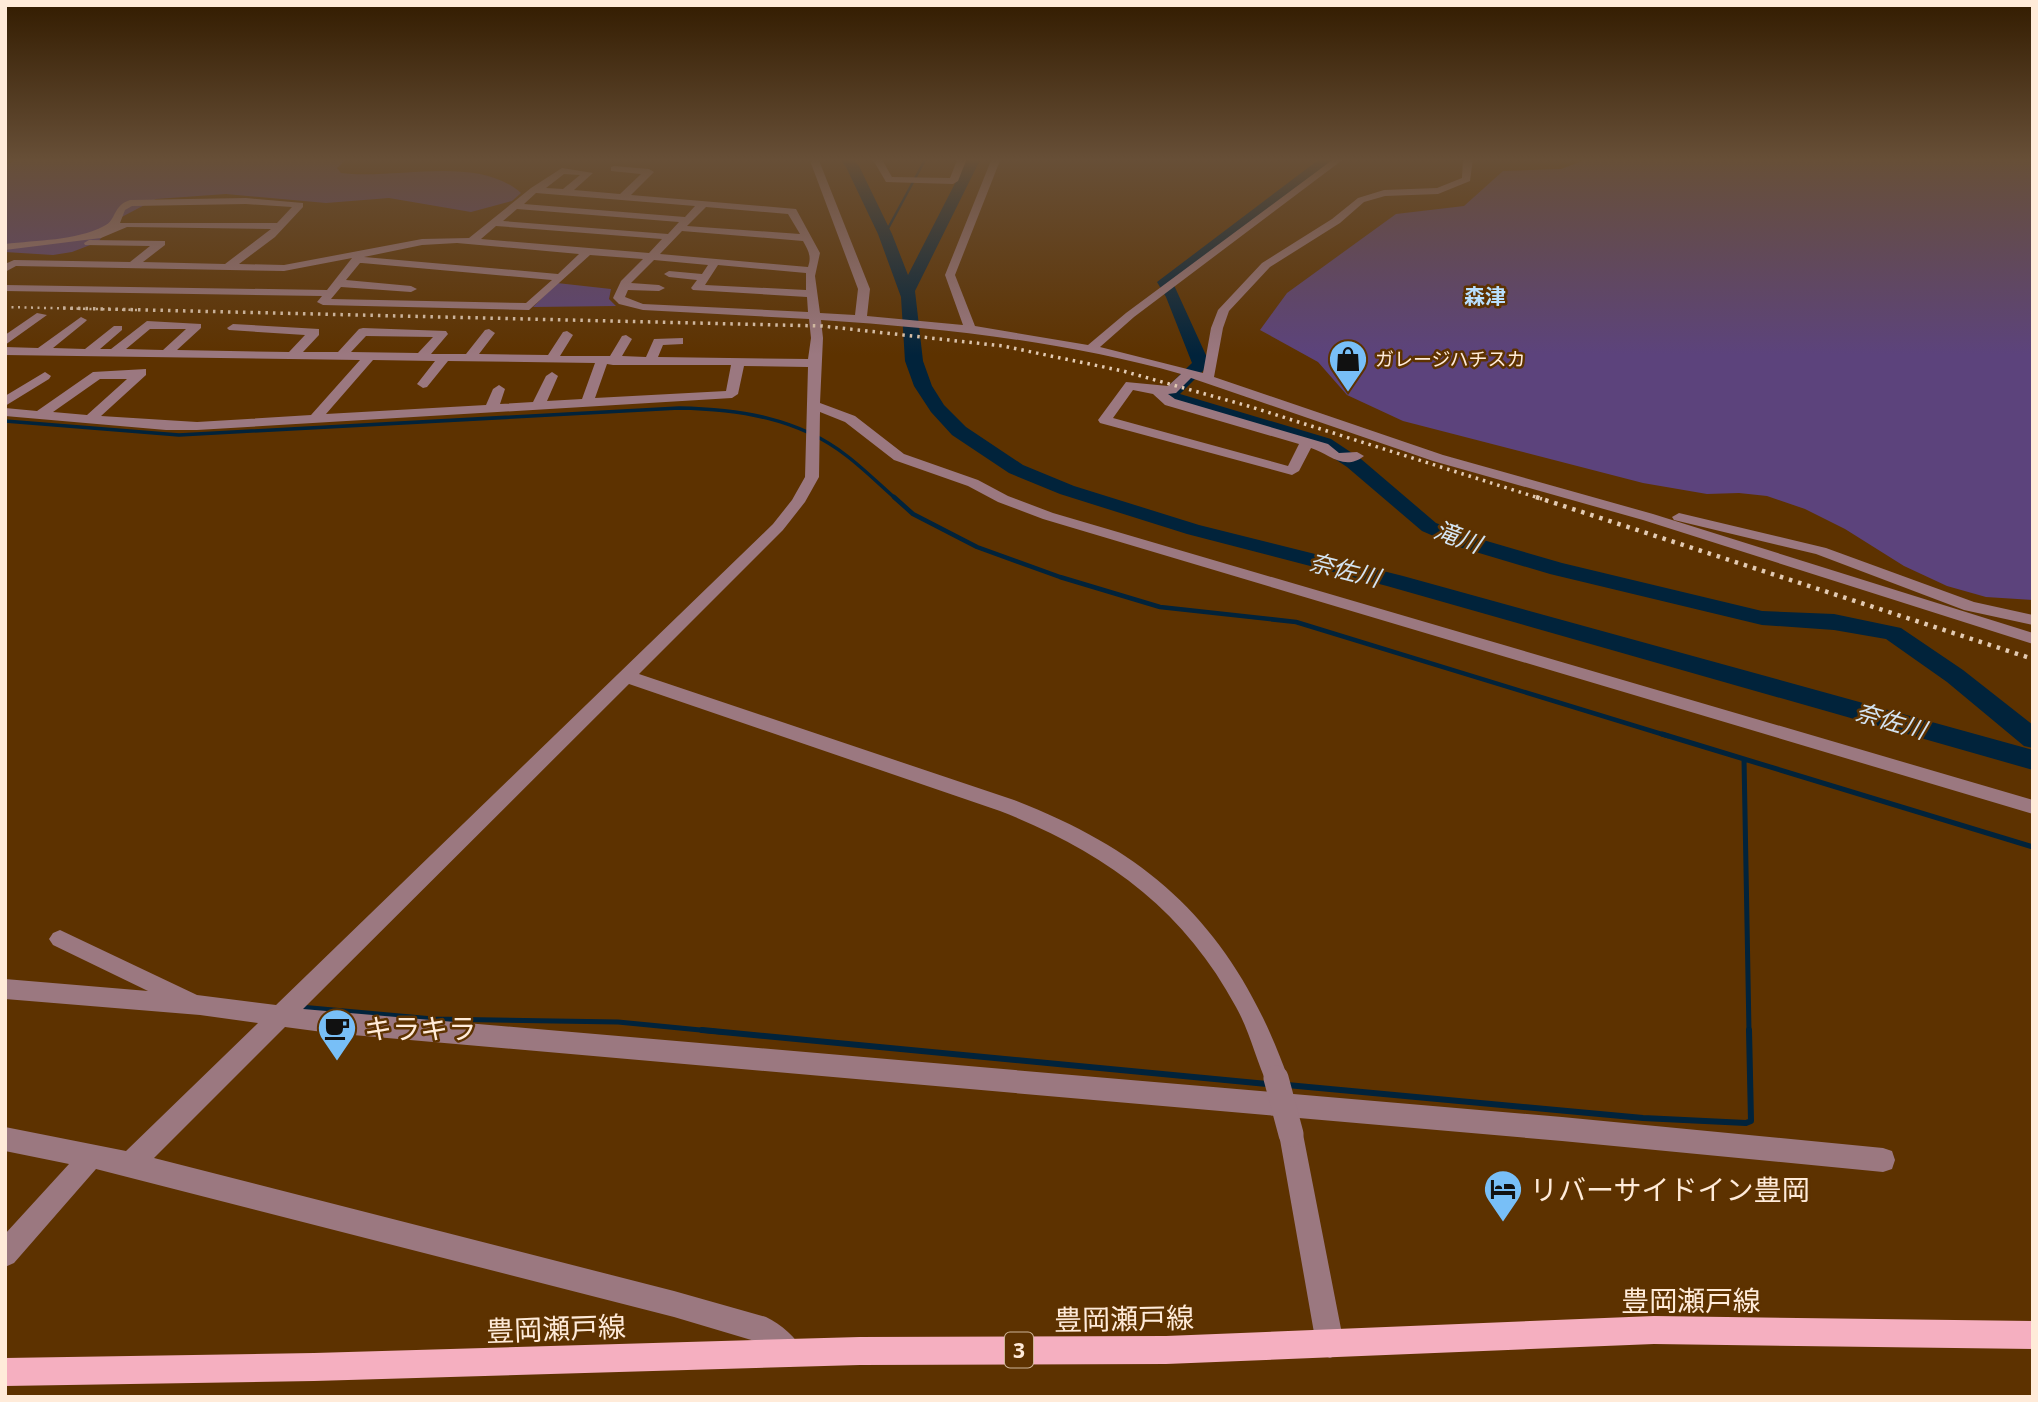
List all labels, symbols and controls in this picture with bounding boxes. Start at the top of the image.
district label: 森津 [1464,282,1506,310]
shop icon: ガレージハチスカ [1327,338,1369,393]
place label: ガレージハチスカ [1375,346,1525,372]
water label: 滝川 [1430,512,1489,561]
water label: 奈佐川 [1306,544,1387,594]
water label: 奈佐川 [1852,694,1933,747]
cafe icon: キラキラ [316,1007,358,1062]
place label: キラキラ [364,1009,476,1047]
hotel icon: リバーサイドイン豊岡 [1482,1168,1524,1223]
place label: リバーサイドイン豊岡 [1530,1170,1809,1208]
street label: 豊岡瀬戸線 [1621,1281,1761,1319]
street label: 豊岡瀬戸線 [1054,1298,1194,1338]
street label: 豊岡瀬戸線 [485,1307,627,1349]
road number: 3 [1005,1332,1033,1368]

